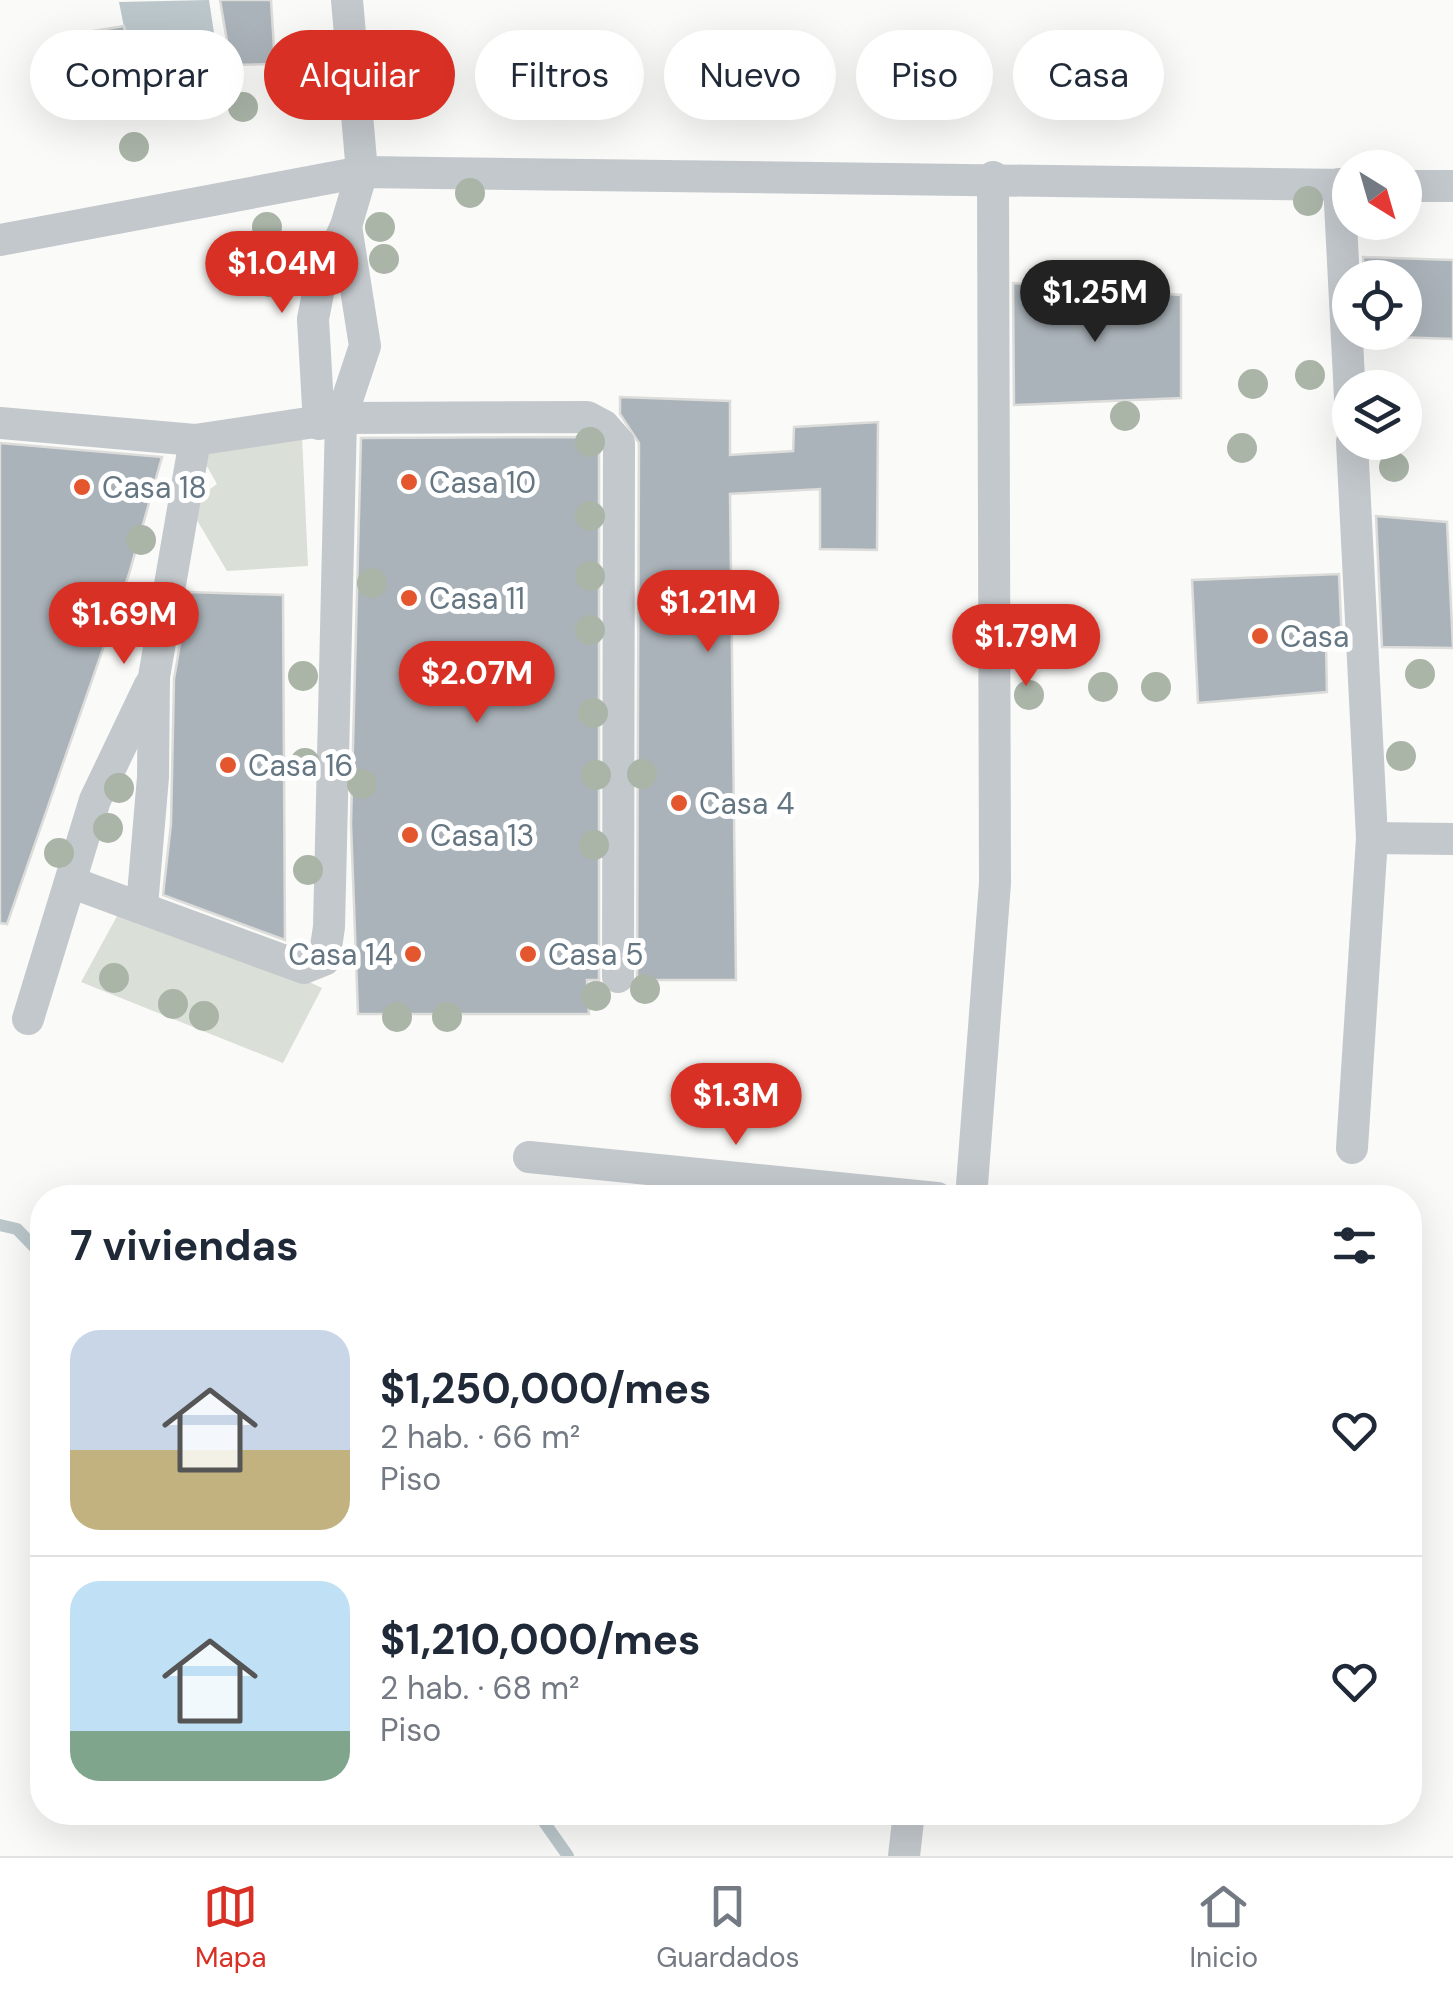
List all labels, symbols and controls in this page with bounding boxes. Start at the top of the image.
chip: Comprar [30,30,244,120]
chip: Alquilar [264,30,455,120]
chip: Filtros [475,30,644,120]
chip: Nuevo [664,30,836,120]
chip: Piso [856,30,993,120]
chip: Casa [1013,30,1164,120]
north arrow [1332,150,1422,240]
map controls [1332,150,1422,460]
pin: $1.04M [201,231,363,316]
text: $1.04M [227,242,337,284]
pin: $1.25M [1014,260,1176,345]
button: locate [1332,260,1422,350]
text: $1.25M [1042,271,1148,313]
button: layers [1332,370,1422,460]
place label: Casa 10 [429,463,536,502]
place label: Casa 18 [102,468,207,507]
marker: Casa 10 [398,471,420,493]
marker: Casa 18 [71,476,93,498]
pin: $1.21M [627,570,789,655]
place label: Casa 11 [429,579,525,618]
text: $1.21M [659,581,757,623]
pin: $1.69M [43,582,205,667]
marker: Casa 11 [398,587,420,609]
text: $1.69M [71,593,177,635]
pin: $1.79M [945,604,1107,689]
text: $1.79M [974,615,1078,657]
place label: Casa [1280,617,1349,656]
marker: Casa [1249,625,1271,647]
pin: $2.07M [396,641,558,726]
text: $2.07M [421,652,533,694]
place label: Casa 16 [248,746,353,785]
marker: Casa 16 [217,754,239,776]
place label: Casa 4 [699,784,794,823]
marker: Casa 4 [668,792,690,814]
place label: Casa 13 [430,816,534,855]
marker: Casa 13 [399,824,421,846]
place label: Casa 14 [288,935,393,974]
place label: Casa 5 [548,935,644,974]
marker: Casa 14 [402,943,424,965]
marker: Casa 5 [517,943,539,965]
pin: $1.3M [666,1063,806,1148]
text: $1.3M [693,1074,779,1116]
text: 7 viviendas [70,1218,299,1273]
icon: filters [1327,1218,1382,1273]
text: $1,250,000/mes [380,1361,711,1416]
icon: home [150,1370,270,1490]
icon: heart [1327,1403,1382,1458]
text: 2 hab. · 66 m² [380,1416,580,1458]
text: Piso [380,1458,441,1500]
text: $1,210,000/mes [380,1612,700,1667]
icon: home [150,1621,270,1741]
icon: heart [1327,1654,1382,1709]
text: 2 hab. · 68 m² [380,1667,580,1709]
text: Piso [380,1709,441,1751]
tab: Mapa [195,1879,266,1976]
tab: Guardados [656,1879,800,1976]
tab: Inicio [1189,1879,1258,1976]

